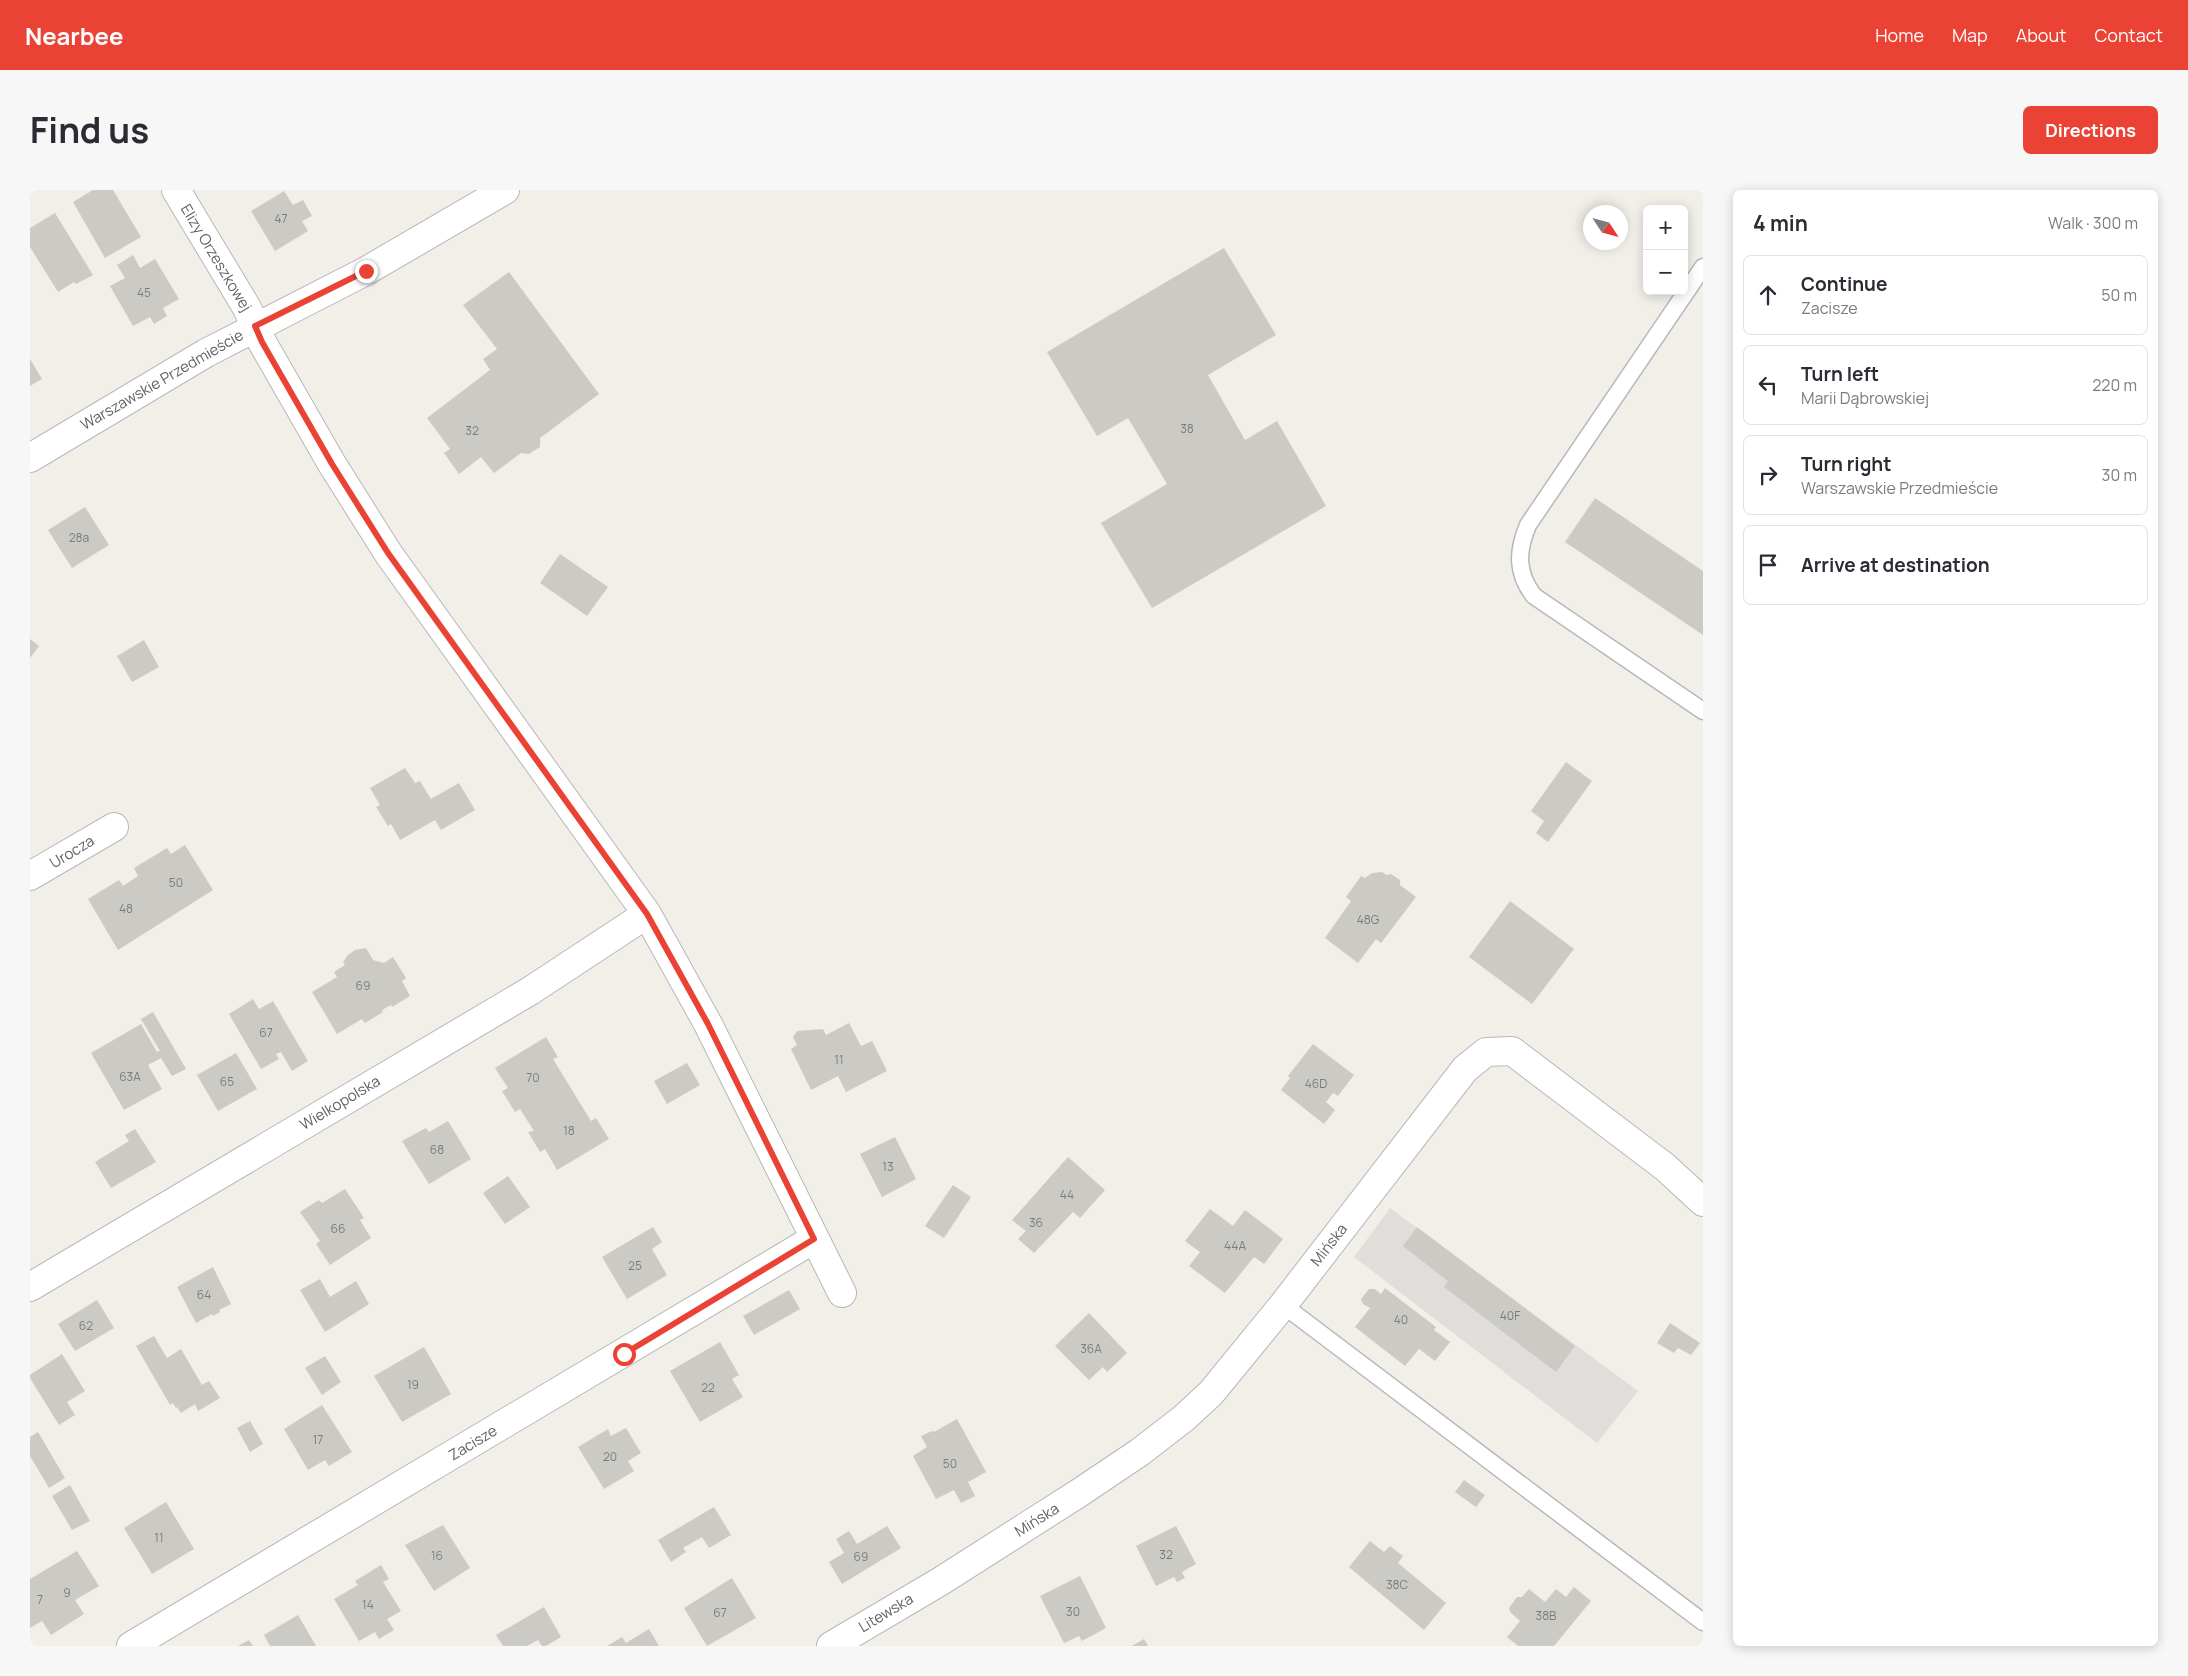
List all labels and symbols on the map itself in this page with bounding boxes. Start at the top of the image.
street label: Elizy Orzeszkowej [176,200,257,315]
north arrow [1583,205,1628,250]
house number: 47 [274,210,288,227]
route end [355,260,378,283]
house number: 45 [137,284,151,301]
street label: Warszawskie Przedmieście [77,324,247,435]
house number: 38 [1180,420,1194,437]
house number: 32 [465,422,479,439]
house number: 28a [69,529,89,546]
street label: Urocza [45,830,98,873]
house number: 50 [169,874,183,891]
house number: 48 [119,900,133,917]
house number: 48G [1357,911,1380,928]
house number: 69 [356,977,370,994]
house number: 67 [259,1024,273,1041]
house number: 11 [834,1051,844,1068]
house number: 63A [119,1068,141,1085]
house number: 70 [526,1069,540,1086]
street label: Wielkopolska [296,1070,384,1135]
house number: 65 [220,1073,234,1090]
house number: 46D [1305,1075,1327,1092]
house number: 18 [563,1122,575,1139]
house number: 68 [430,1141,444,1158]
house number: 13 [882,1158,894,1175]
house number: 44 [1060,1186,1074,1203]
house number: 36 [1029,1214,1043,1231]
street label: Mińska [1305,1219,1352,1270]
house number: 66 [331,1220,345,1237]
house number: 44A [1224,1237,1246,1254]
house number: 25 [628,1257,642,1274]
house number: 64 [197,1286,211,1303]
house number: 40F [1500,1307,1520,1324]
house number: 40 [1394,1311,1408,1328]
house number: 62 [79,1317,93,1334]
house number: 36A [1080,1340,1102,1357]
route start [613,1343,636,1366]
house number: 19 [407,1376,419,1393]
house number: 22 [701,1379,715,1396]
street label: Zacisze [445,1420,501,1465]
house number: 17 [313,1431,323,1448]
house number: 20 [603,1448,617,1465]
house number: 50 [943,1455,957,1472]
street label: Mińska [1011,1498,1063,1541]
house number: 11 [154,1529,164,1546]
house number: 32 [1159,1546,1173,1563]
house number: 16 [431,1547,443,1564]
house number: 69 [854,1548,868,1565]
house number: 38C [1386,1576,1409,1593]
house number: 9 [63,1584,71,1601]
street label: Litewska [855,1588,917,1637]
house number: 7 [37,1591,43,1608]
house number: 14 [362,1596,374,1613]
house number: 30 [1066,1603,1080,1620]
house number: 67 [713,1604,727,1621]
house number: 38B [1536,1607,1556,1624]

